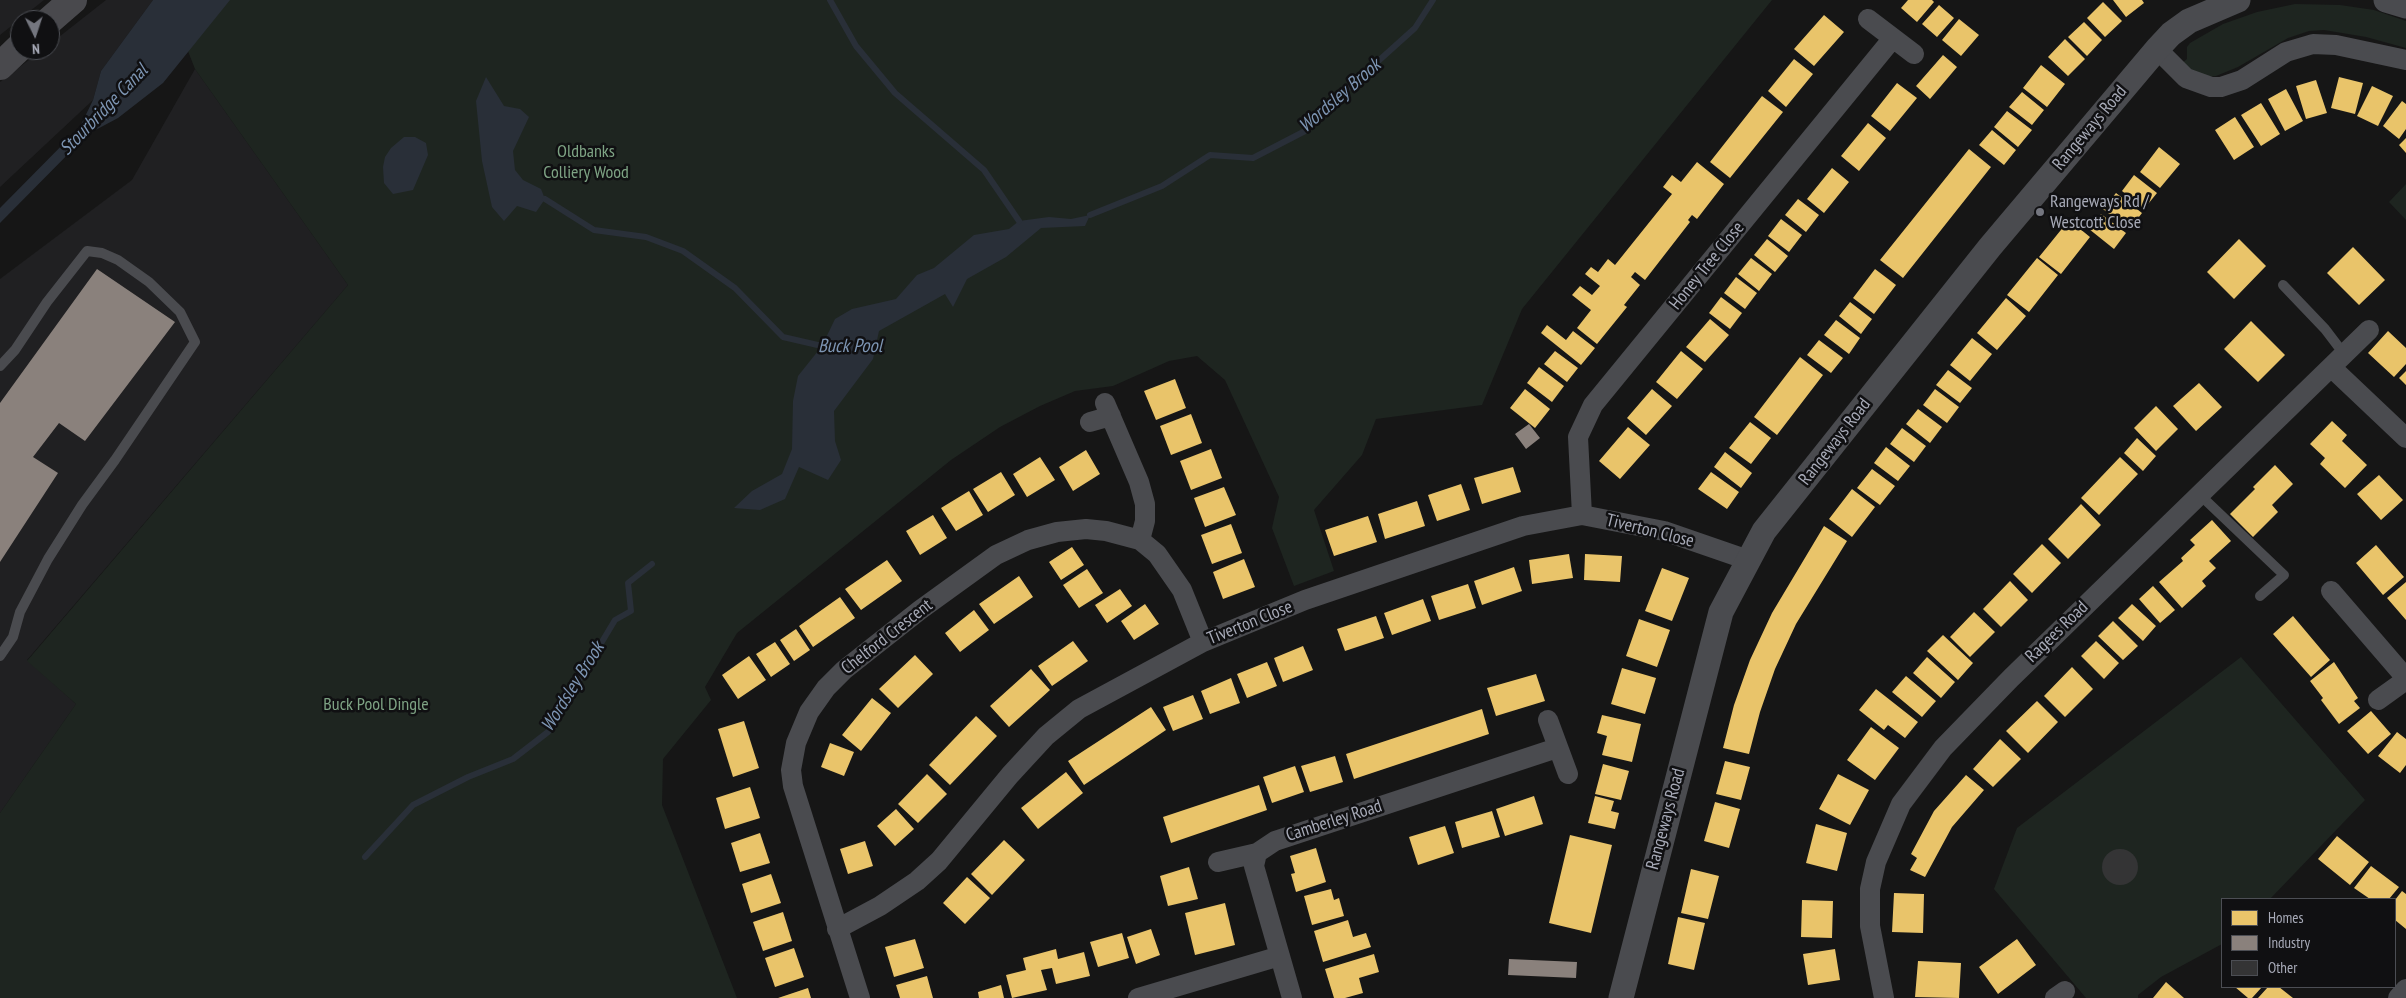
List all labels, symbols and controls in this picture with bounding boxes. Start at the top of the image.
north arrow [10,10,60,60]
text: N [32,40,40,58]
water label: Wordsley Brook [1294,54,1386,138]
water label: Stourbridge Canal [55,60,153,160]
street label: Rangeways Road [2048,81,2132,175]
park label: Oldbanks Colliery Wood [543,141,629,183]
place label: Rangeways Rd / Westcott Close [2050,191,2149,233]
marker: Rangeways Rd / Westcott Close [2034,206,2046,218]
street label: Honey Tree Close [1665,218,1749,314]
water label: Buck Pool [818,336,882,358]
street label: Rangeways Road [1794,394,1876,490]
street label: Tiverton Close [1604,510,1696,552]
street label: Chelford Crescent [837,595,937,679]
street label: Tiverton Close [1204,596,1296,650]
street label: Ragees Road [2021,597,2093,667]
water label: Wordsley Brook [537,638,609,736]
park label: Buck Pool Dingle [323,694,429,716]
street label: Rangeways Road [1642,766,1690,872]
street label: Camberley Road [1283,795,1385,847]
legend [2221,898,2396,988]
text: Homes [2268,908,2304,927]
text: Industry [2268,933,2310,952]
text: Other [2268,958,2297,977]

